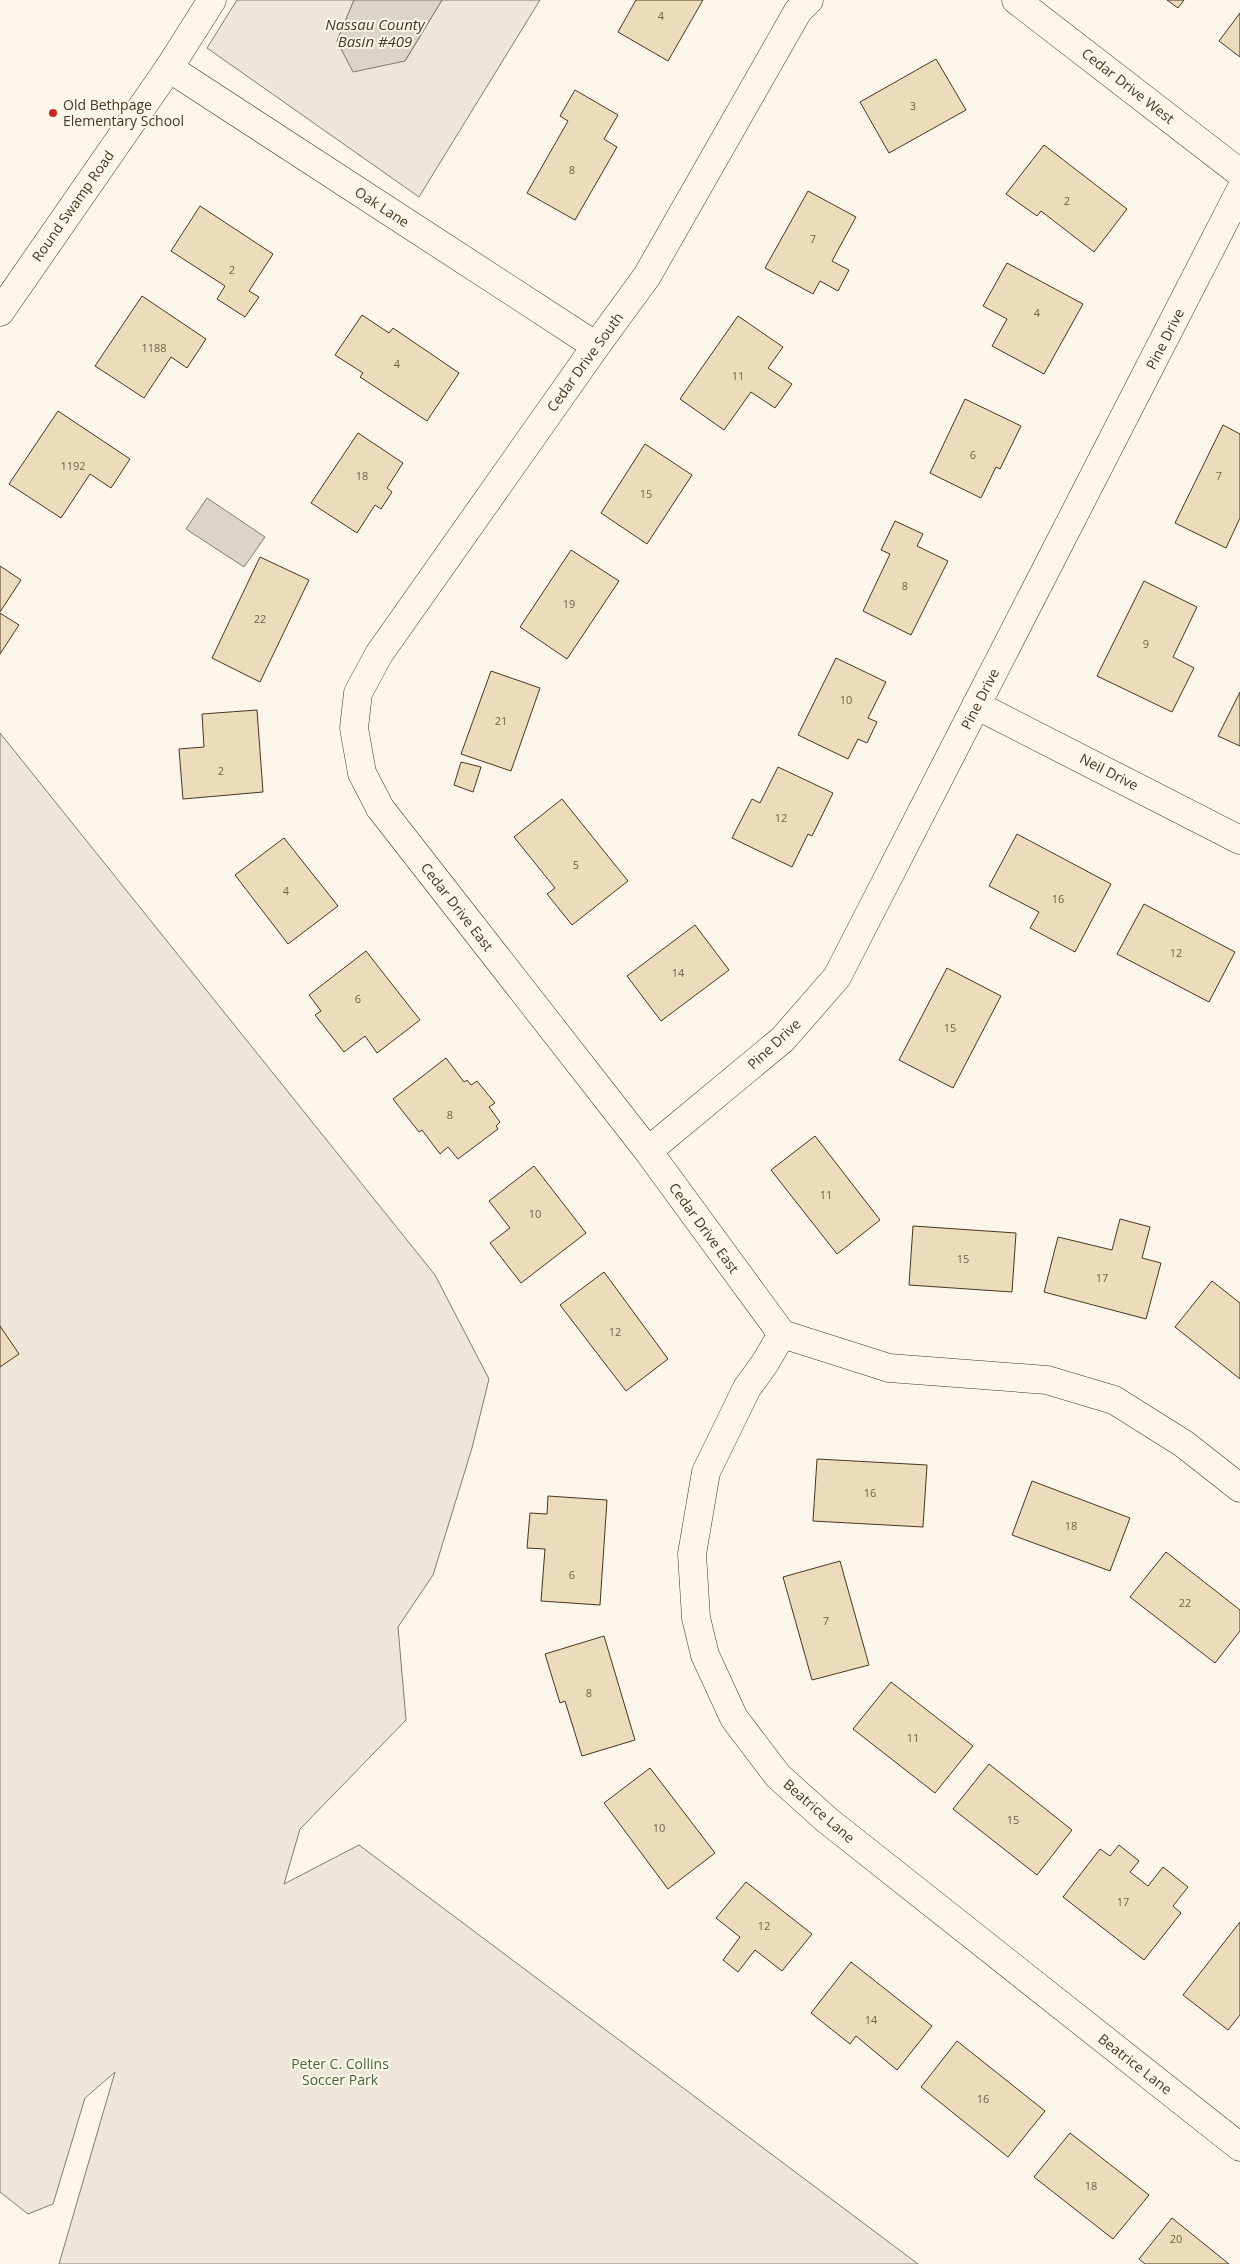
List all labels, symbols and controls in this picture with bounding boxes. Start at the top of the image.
house number: 4 [658,8,665,23]
water label: Nassau County Basin #409 [325,14,426,51]
street label: Cedar Drive West [1078,43,1179,128]
place label: Old Bethpage Elementary School [63,95,184,130]
house number: 3 [910,98,916,113]
marker: Old Bethpage Elementary School [47,107,59,119]
street label: Round Swamp Road [27,146,118,265]
house number: 8 [569,162,575,177]
street label: Oak Lane [351,182,413,231]
house number: 2 [1064,193,1070,208]
house number: 7 [810,231,816,246]
house number: 2 [229,262,235,277]
house number: 4 [1034,305,1041,320]
street label: Pine Drive [1141,305,1188,373]
street label: Cedar Drive South [542,308,627,415]
house number: 1188 [141,340,167,355]
house number: 4 [394,356,401,371]
house number: 11 [732,368,744,383]
house number: 6 [970,447,976,462]
house number: 1192 [60,458,86,473]
house number: 18 [356,468,368,483]
house number: 7 [1216,468,1222,483]
house number: 15 [640,486,652,501]
house number: 8 [902,578,908,593]
house number: 19 [563,596,575,611]
house number: 22 [254,611,266,626]
house number: 9 [1143,636,1149,651]
street label: Pine Drive [956,665,1003,733]
house number: 10 [840,692,852,707]
house number: 21 [495,713,507,728]
street label: Neil Drive [1077,749,1142,794]
house number: 2 [218,763,224,778]
house number: 12 [775,810,787,825]
house number: 5 [573,857,579,872]
street label: Cedar Drive East [417,858,498,955]
house number: 4 [283,883,290,898]
house number: 16 [1052,891,1064,906]
house number: 12 [1170,945,1182,960]
house number: 14 [672,965,685,980]
house number: 6 [355,991,361,1006]
street label: Pine Drive [743,1014,804,1073]
house number: 15 [944,1020,956,1035]
house number: 8 [447,1107,453,1122]
street label: Cedar Drive East [665,1179,744,1277]
house number: 11 [820,1187,832,1202]
house number: 10 [529,1206,541,1221]
house number: 15 [957,1251,969,1266]
house number: 17 [1096,1270,1108,1285]
house number: 12 [609,1324,621,1339]
house number: 16 [864,1485,876,1500]
house number: 18 [1065,1518,1077,1533]
house number: 6 [569,1567,575,1582]
house number: 22 [1179,1595,1191,1610]
house number: 7 [823,1613,829,1628]
house number: 8 [586,1685,592,1700]
house number: 11 [907,1730,919,1745]
street label: Beatrice Lane [780,1774,859,1847]
house number: 15 [1007,1812,1019,1827]
house number: 10 [653,1820,665,1835]
house number: 17 [1117,1894,1129,1909]
house number: 12 [758,1918,770,1933]
house number: 14 [865,2012,878,2027]
street label: Beatrice Lane [1095,2029,1176,2098]
park label: Peter C. Collins Soccer Park [291,2054,389,2089]
house number: 16 [977,2091,989,2106]
house number: 18 [1085,2178,1097,2193]
house number: 20 [1170,2231,1182,2246]

